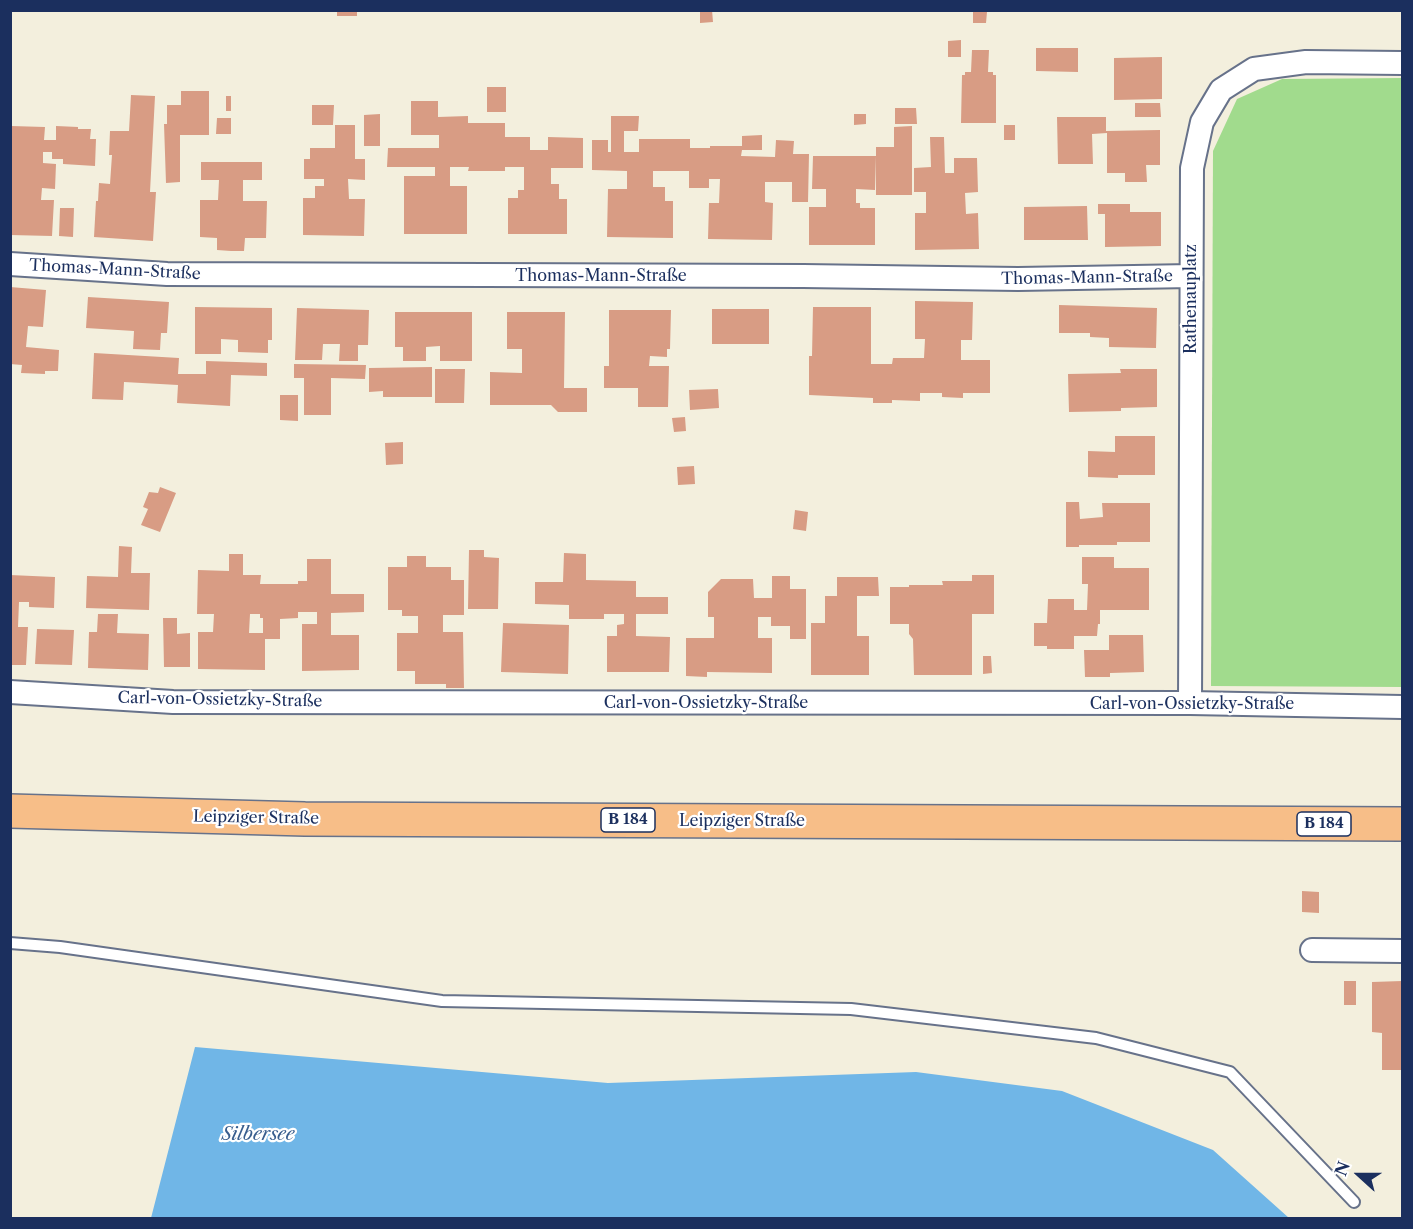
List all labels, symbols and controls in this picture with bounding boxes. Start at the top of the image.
street label: Rathenauplatz [1181,244,1201,354]
street label: Thomas-Mann-Straße [29,256,201,284]
street label: Thomas-Mann-Straße [515,266,687,286]
street label: Thomas-Mann-Straße [1001,267,1173,289]
street label: Carl-von-Ossietzky-Straße [118,689,322,711]
street label: Carl-von-Ossietzky-Straße [604,693,808,713]
street label: Carl-von-Ossietzky-Straße [1090,694,1294,714]
street label: Leipziger Straße [193,807,319,829]
road number: B 184 [601,808,655,832]
street label: Leipziger Straße [679,811,805,831]
road number: B 184 [1297,812,1351,836]
water label: Silbersee [222,1124,294,1146]
north arrow [1329,1145,1389,1205]
text: N [1330,1158,1354,1179]

